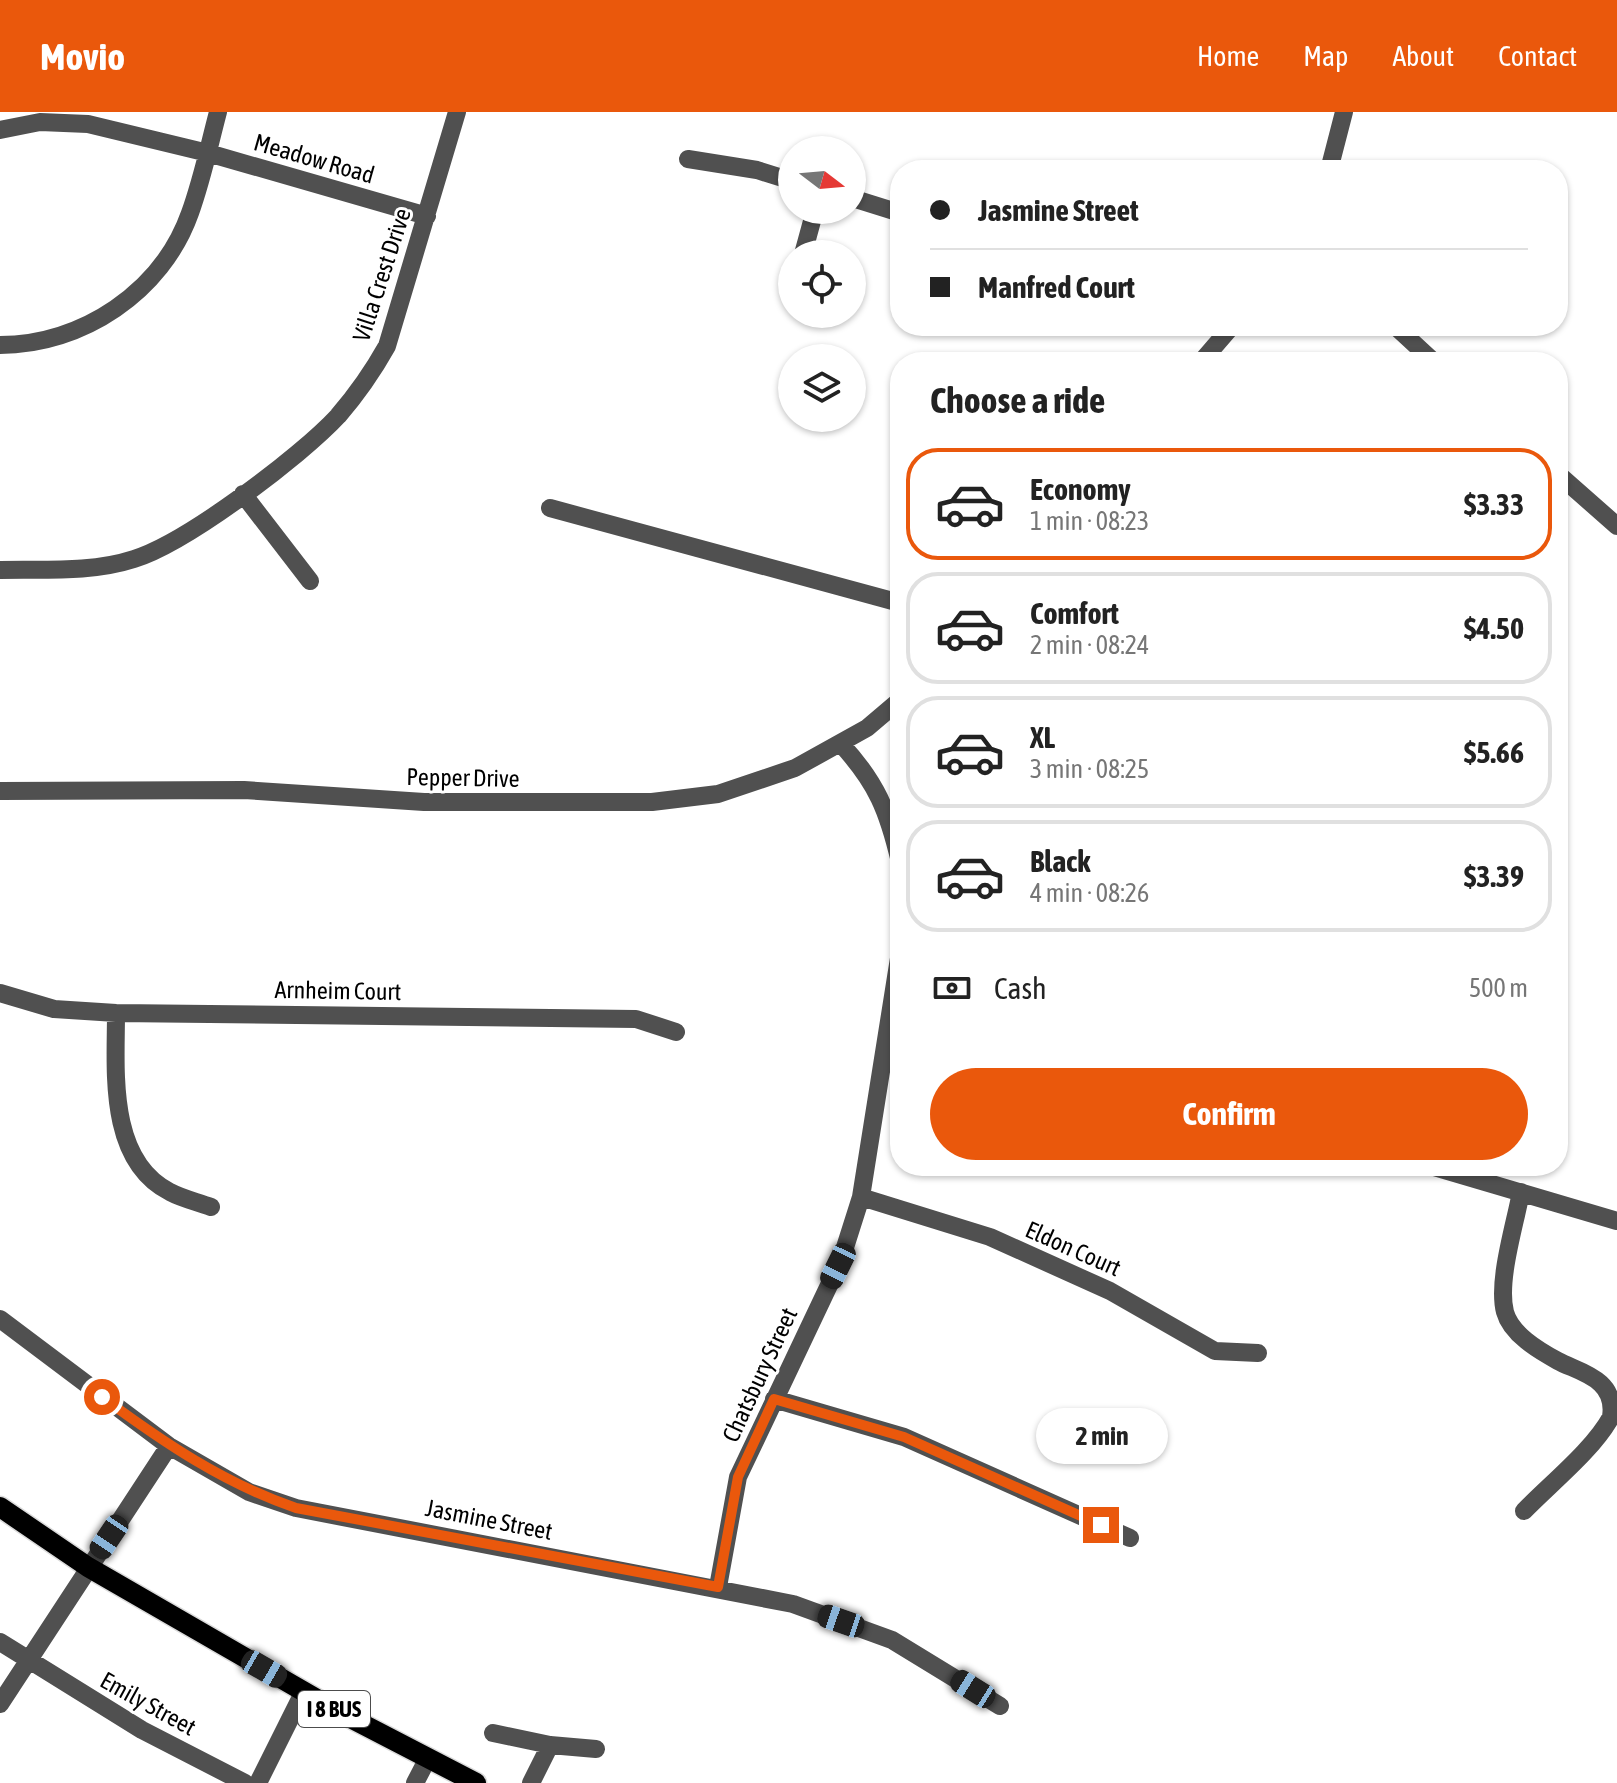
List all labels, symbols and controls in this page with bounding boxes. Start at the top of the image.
text: Movio [40,35,125,78]
text: Home [1197,40,1259,72]
text: Map [1303,40,1348,72]
text: About [1392,40,1454,72]
text: Contact [1498,40,1577,72]
street label: Meadow Road [251,128,377,189]
north arrow [778,136,866,224]
map controls [778,136,866,432]
text: Jasmine Street [978,193,1139,227]
street label: Villa Crest Drive [347,205,416,345]
button: locate [778,240,866,328]
text: Manfred Court [978,270,1135,304]
button: layers [778,344,866,432]
text: Choose a ride [930,379,1105,421]
icon: car [934,468,1006,540]
text: Economy [1030,472,1131,506]
text: $3.33 [1464,487,1524,521]
text: 1 min · 08:23 [1030,506,1149,536]
icon: car [934,592,1006,664]
text: Comfort [1030,596,1119,630]
text: $4.50 [1464,611,1524,645]
text: 2 min · 08:24 [1030,630,1149,660]
icon: car [934,716,1006,788]
text: XL [1030,720,1055,754]
text: $5.66 [1464,735,1524,769]
text: 3 min · 08:25 [1030,754,1149,784]
street label: Pepper Drive [406,763,520,792]
icon: car [934,840,1006,912]
text: Black [1030,844,1090,878]
text: $3.39 [1464,859,1524,893]
text: 4 min · 08:26 [1030,878,1149,908]
icon: cash [930,966,974,1010]
text: Cash [994,971,1047,1005]
text: 500 m [1469,973,1528,1003]
street label: Arnheim Court [275,976,402,1005]
button: Confirm [930,1068,1528,1160]
street label: Eldon Court [1021,1216,1125,1282]
car [817,1239,859,1293]
street label: Chatsbury Street [717,1303,802,1446]
route start [84,1379,120,1415]
callout: 2 min [1035,1409,1167,1465]
text: 2 min [1075,1421,1129,1451]
street label: Jasmine Street [423,1494,555,1545]
route end [1083,1507,1119,1543]
car [86,1510,132,1564]
car [814,1602,868,1640]
car [237,1647,291,1691]
street label: Emily Street [96,1666,201,1741]
car [946,1666,1000,1712]
road number: I 8 BUS [298,1691,370,1727]

